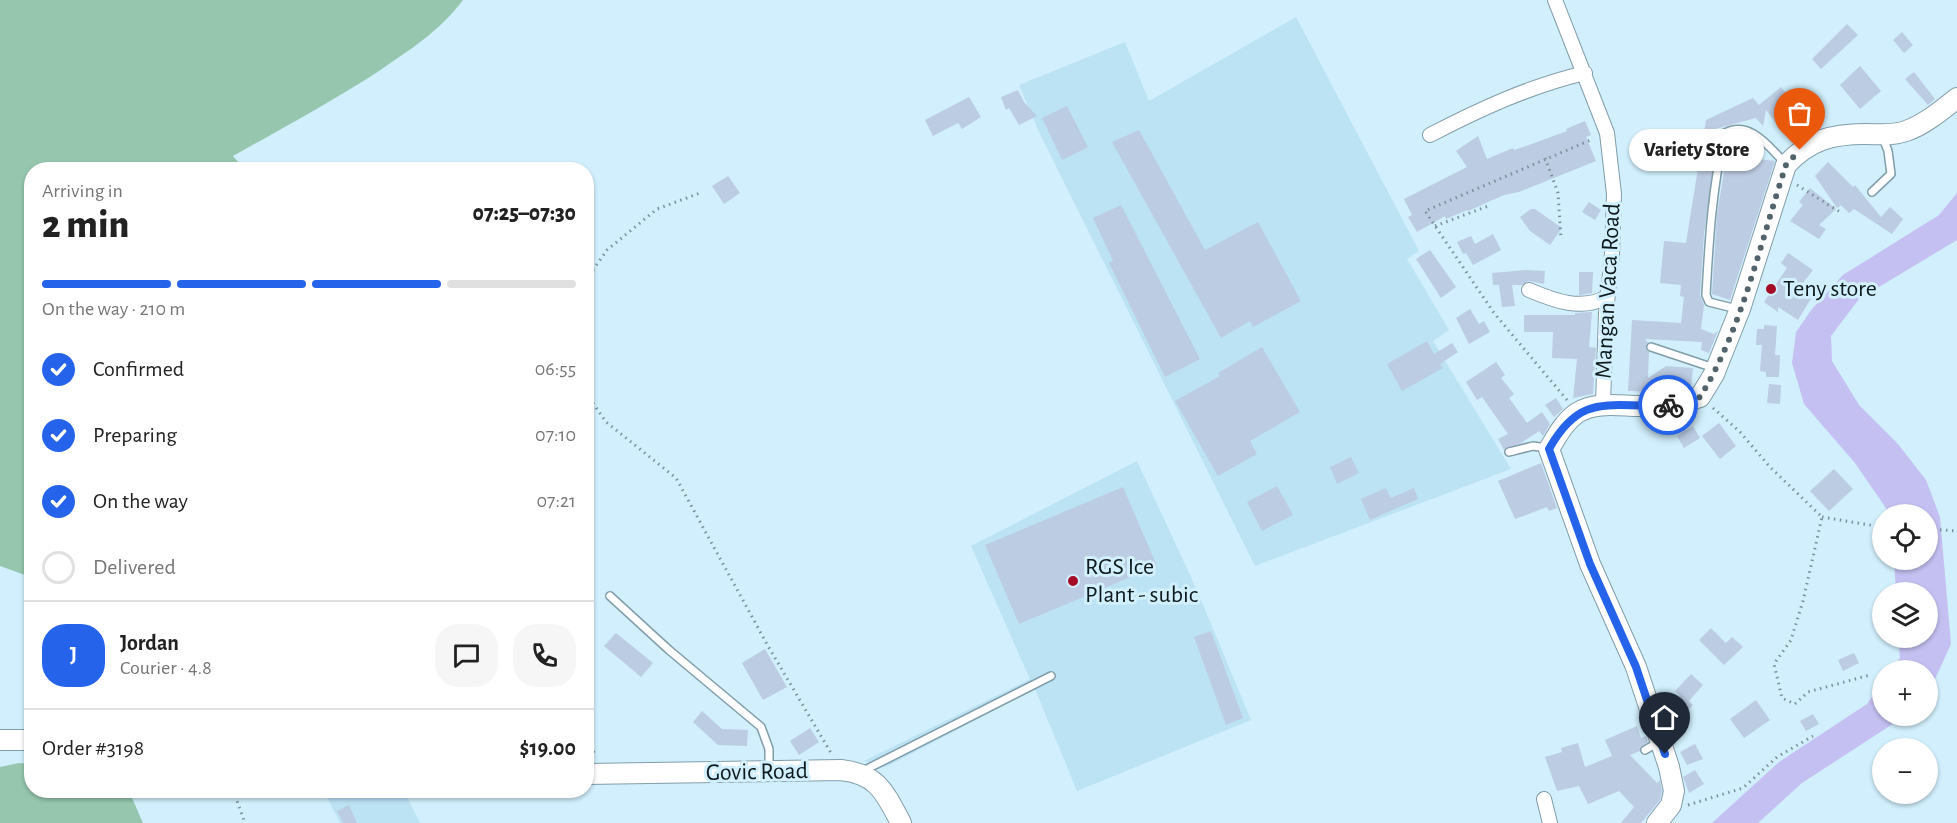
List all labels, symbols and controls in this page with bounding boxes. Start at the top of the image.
pin [1774,88,1825,150]
icon: bag [1783,97,1816,130]
callout: Variety Store [1629,129,1764,171]
text: Variety Store [1644,140,1749,160]
text: Arriving in [42,181,123,201]
text: 07:25–07:30 [473,202,576,224]
street label: Mangan Vaca Road [1591,203,1625,379]
text: 2 min [42,206,129,245]
place label: Teny store [1783,277,1877,301]
marker: Teny store [1764,282,1778,296]
text: On the way · 210 m [42,299,185,319]
icon: check [42,353,75,386]
text: Confirmed [93,358,184,380]
text: 06:55 [535,359,576,379]
courier [1638,375,1698,435]
icon: bike [1652,389,1685,422]
icon: check [42,419,75,452]
text: Preparing [93,424,177,446]
text: 07:10 [535,425,576,445]
icon: check [42,485,75,518]
text: On the way [93,490,188,512]
text: 07:21 [537,491,576,511]
map controls [1872,504,1938,804]
button: locate [1872,504,1938,570]
place label: RGS Ice Plant - subic [1085,555,1198,607]
text: Delivered [93,556,176,578]
marker: RGS Ice Plant - subic [1066,574,1080,588]
button: layers [1872,582,1938,648]
button: chat [435,624,498,687]
button: phone [513,624,576,687]
text: Jordan [120,632,179,654]
text: J [70,644,77,666]
text: Courier · 4.8 [120,658,212,678]
button: + [1872,660,1938,726]
pin [1639,692,1690,754]
icon: home [1648,701,1681,734]
text: Order #3198 [42,737,144,759]
text: $19.00 [520,737,576,759]
button: − [1872,738,1938,804]
street label: Govic Road [706,759,808,785]

